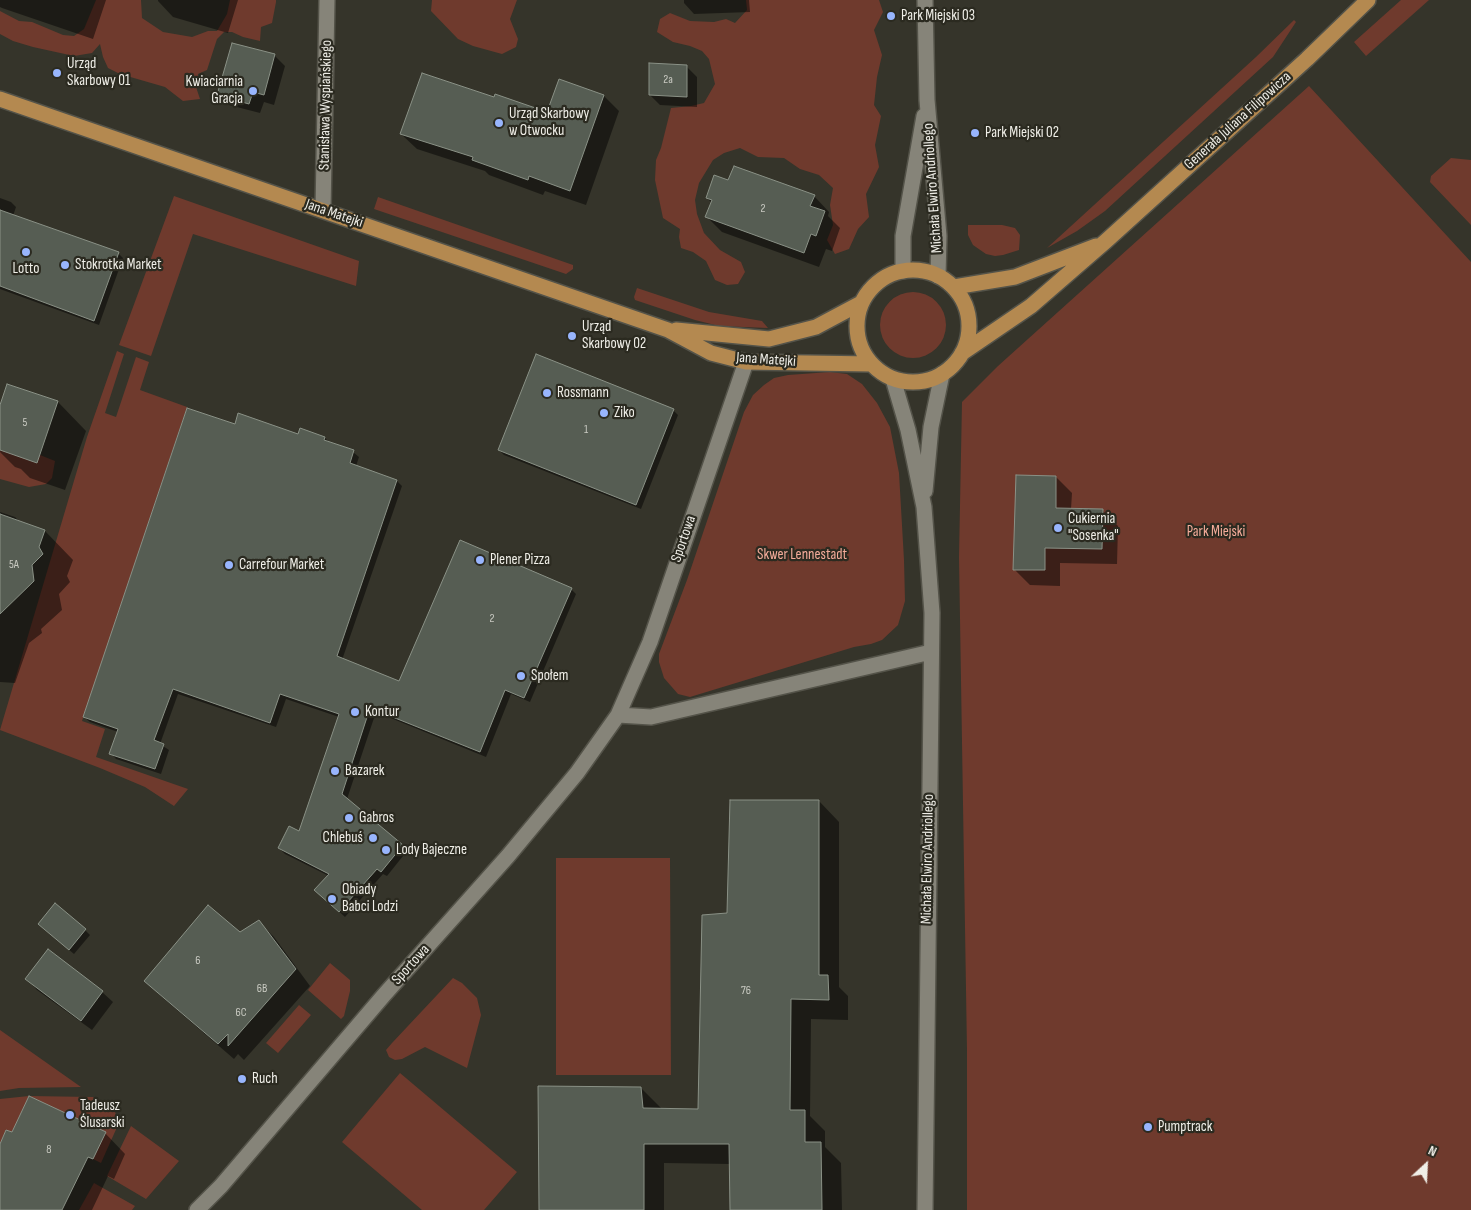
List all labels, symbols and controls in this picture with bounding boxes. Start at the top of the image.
place label: Park Miejski 03 [901,7,975,25]
marker: Park Miejski 03 [885,10,897,22]
street label: Stanisława Wyspiańskiego [316,40,336,170]
place label: Urząd Skarbowy 01 [67,55,130,90]
marker: Urząd Skarbowy 01 [51,67,63,79]
street label: Generała Juliana Filipowicza [1181,68,1295,174]
place label: Kwiaciarnia Gracja [186,73,243,108]
house number: 2a [663,73,673,87]
marker: Kwiaciarnia Gracja [247,85,259,97]
place label: Urząd Skarbowy w Otwocku [509,105,589,140]
marker: Urząd Skarbowy w Otwocku [493,117,505,129]
street label: Michała Elwiro Andriollego [919,122,947,254]
place label: Park Miejski 02 [985,124,1059,142]
marker: Park Miejski 02 [969,127,981,139]
street label: Jana Matejki [303,196,365,232]
house number: 2 [761,202,765,216]
marker: Lotto [20,246,32,258]
place label: Stokrotka Market [75,256,162,274]
marker: Stokrotka Market [59,259,71,271]
place label: Lotto [13,260,39,278]
place label: Urząd Skarbowy 02 [582,318,646,353]
marker: Urząd Skarbowy 02 [566,330,578,342]
street label: Jana Matejki [736,349,796,371]
place label: Rossmann [557,384,609,402]
marker: Rossmann [541,387,553,399]
place label: Ziko [614,404,635,422]
marker: Ziko [598,407,610,419]
house number: 5 [23,416,27,430]
house number: 1 [584,423,588,437]
place label: Cukiernia "Sosenka" [1068,510,1119,545]
street label: Sportowa [668,513,700,565]
marker: Cukiernia "Sosenka" [1052,522,1064,534]
park label: Park Miejski [1187,523,1245,541]
park label: Skwer Lennestadt [757,546,847,564]
place label: Plener Pizza [490,551,550,569]
marker: Plener Pizza [474,554,486,566]
place label: Carrefour Market [239,556,324,574]
house number: 5A [9,558,19,572]
marker: Carrefour Market [223,559,235,571]
house number: 2 [490,612,494,626]
place label: Społem [531,667,568,685]
marker: Społem [515,670,527,682]
place label: Kontur [365,703,399,721]
marker: Kontur [349,706,361,718]
place label: Bazarek [345,762,384,780]
marker: Bazarek [329,765,341,777]
street label: Michała Elwiro Andriollego [918,794,938,924]
place label: Gabros [359,809,394,827]
marker: Gabros [343,812,355,824]
place label: Chlebuś [323,829,363,847]
marker: Chlebuś [367,832,379,844]
place label: Lody Bajeczne [396,841,467,859]
marker: Lody Bajeczne [380,844,392,856]
place label: Obiady Babci Lodzi [342,881,398,916]
marker: Obiady Babci Lodzi [326,893,338,905]
street label: Sportowa [388,941,434,989]
house number: 6 [195,954,201,968]
house number: 6B [257,982,267,996]
house number: 76 [741,984,751,998]
house number: 6C [235,1006,247,1020]
place label: Ruch [252,1070,278,1088]
marker: Ruch [236,1073,248,1085]
place label: Tadeusz Ślusarski [80,1097,125,1132]
marker: Tadeusz Ślusarski [64,1109,76,1121]
place label: Pumptrack [1158,1118,1213,1136]
marker: Pumptrack [1142,1121,1154,1133]
north arrow [1401,1140,1451,1190]
text: N [1426,1142,1440,1160]
house number: 8 [46,1143,52,1157]

